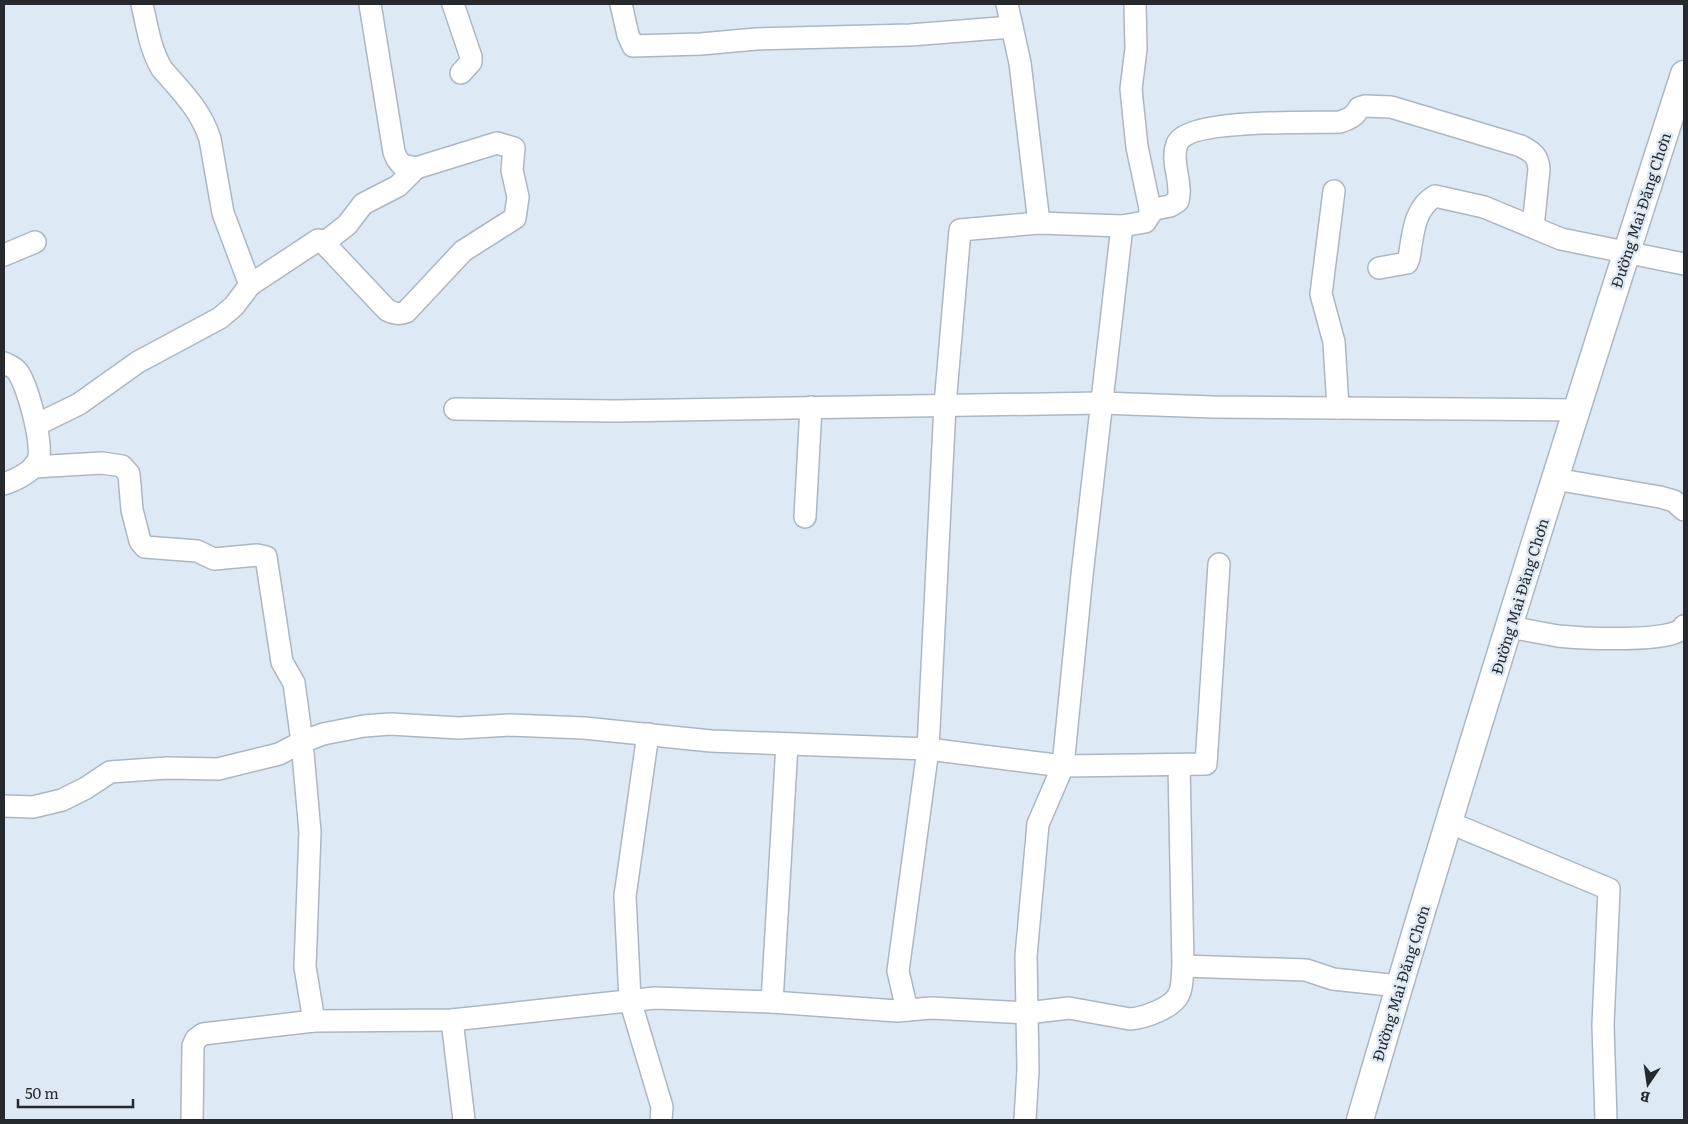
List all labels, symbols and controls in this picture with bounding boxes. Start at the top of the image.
street label: Đường Mai Đăng Chơn [1604,129,1676,291]
street label: Đường Mai Đăng Chơn [1484,515,1554,677]
street label: Đường Mai Đăng Chơn [1365,902,1435,1064]
north arrow [1623,1059,1673,1109]
scale bar [18,1076,132,1108]
text: 50 m [25,1081,59,1104]
text: B [1638,1087,1652,1108]

